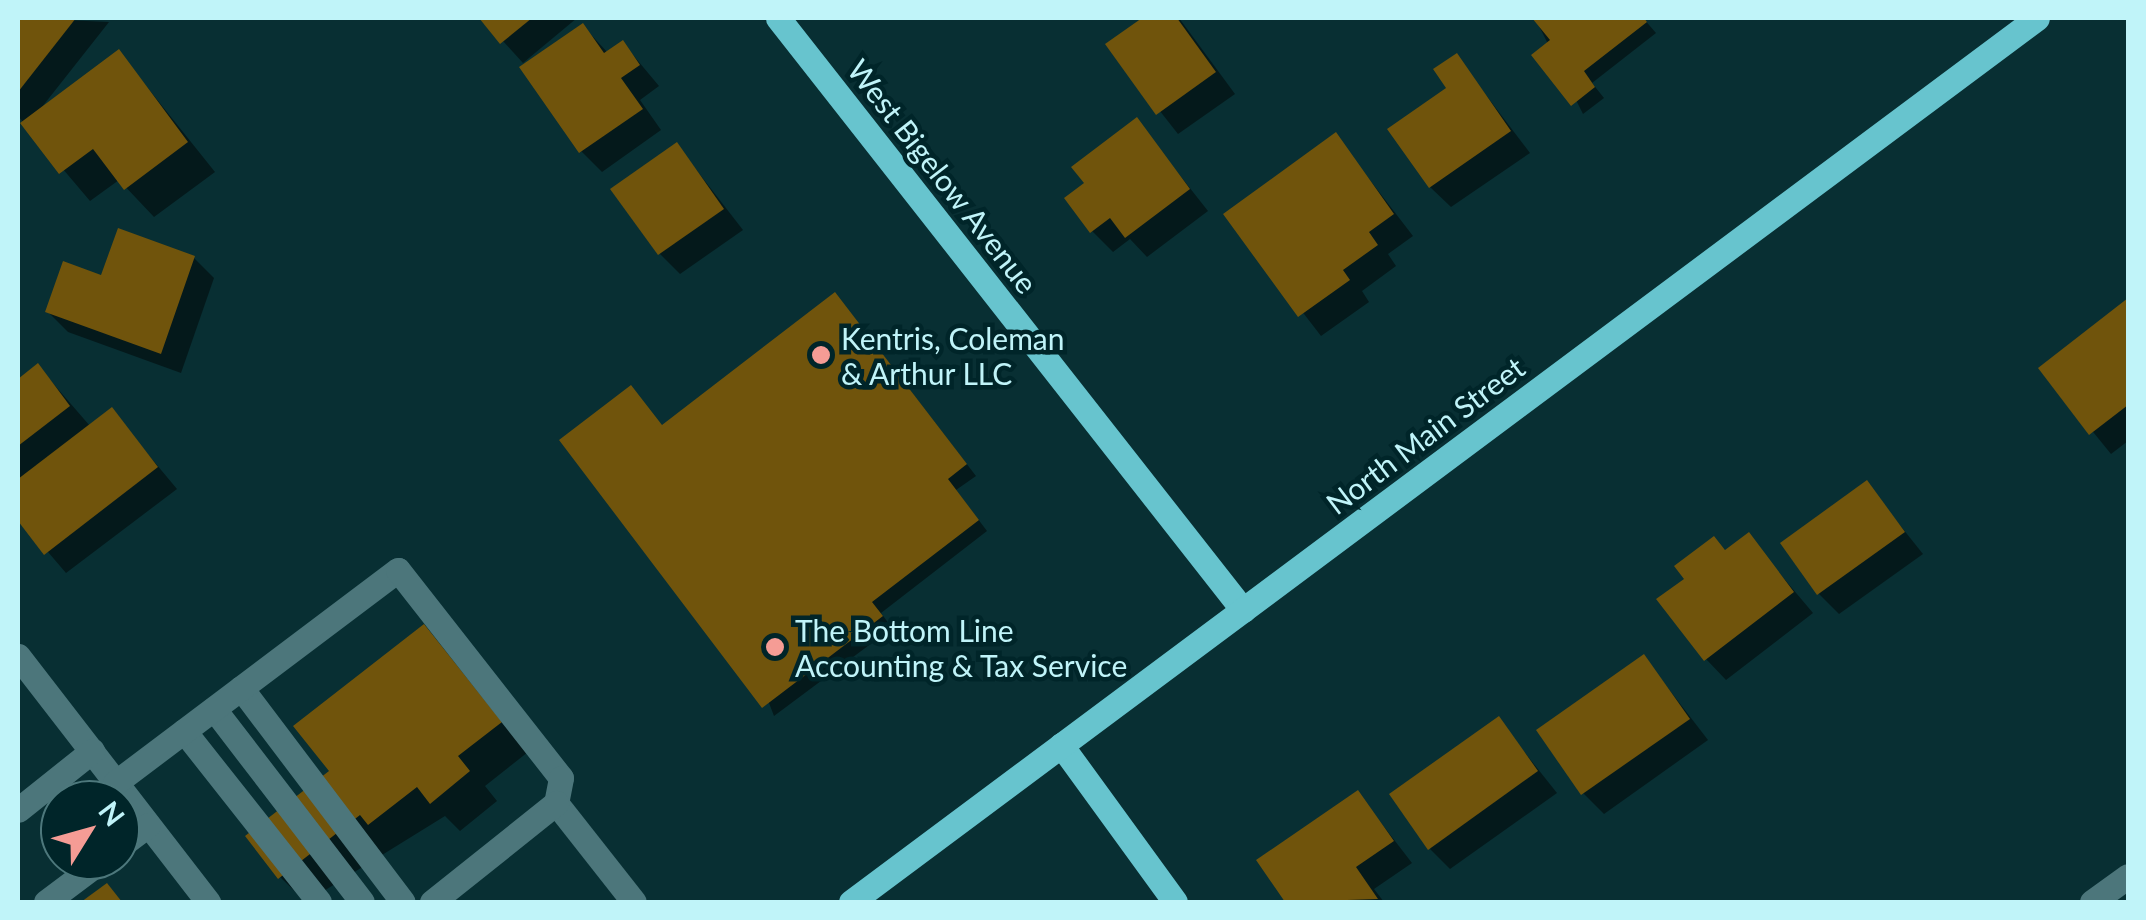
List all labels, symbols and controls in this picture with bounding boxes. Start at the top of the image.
street label: West Bigelow Avenue [840,51,1046,301]
place label: Kentris, Coleman & Arthur LLC [841,320,1064,390]
marker: Kentris, Coleman & Arthur LLC [810,344,832,366]
street label: North Main Street [1319,349,1531,521]
place label: The Bottom Line Accounting & Tax Service [795,612,1128,682]
marker: The Bottom Line Accounting & Tax Service [764,636,786,658]
north arrow [40,780,140,880]
text: N [92,794,132,832]

